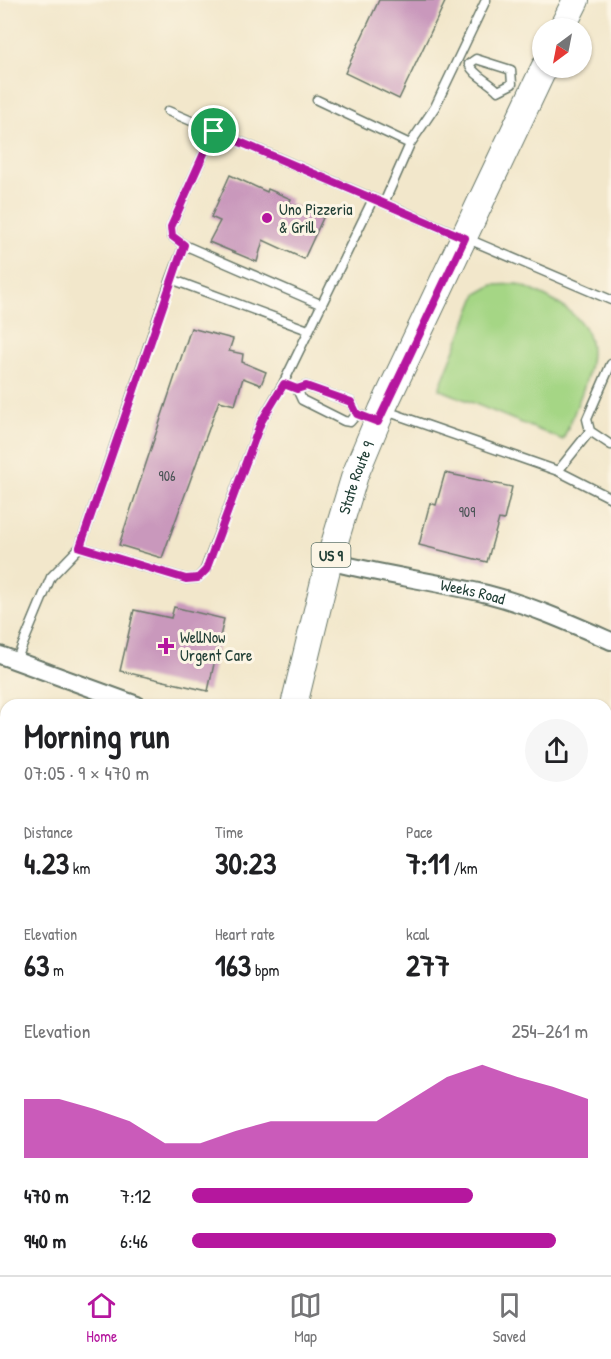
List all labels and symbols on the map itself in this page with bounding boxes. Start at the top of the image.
north arrow [532,18,592,78]
pin [188,105,239,156]
place label: Uno Pizzeria & Grill [279,198,353,238]
marker: Uno Pizzeria & Grill [260,211,274,225]
street label: State Route 9 [333,437,379,517]
house number: 906 [159,466,176,485]
house number: 909 [459,502,475,521]
road number: US 9 [312,543,350,567]
street label: Weeks Road [439,573,508,609]
place label: WellNow Urgent Care [180,626,253,666]
marker: WellNow Urgent Care [157,637,175,655]

